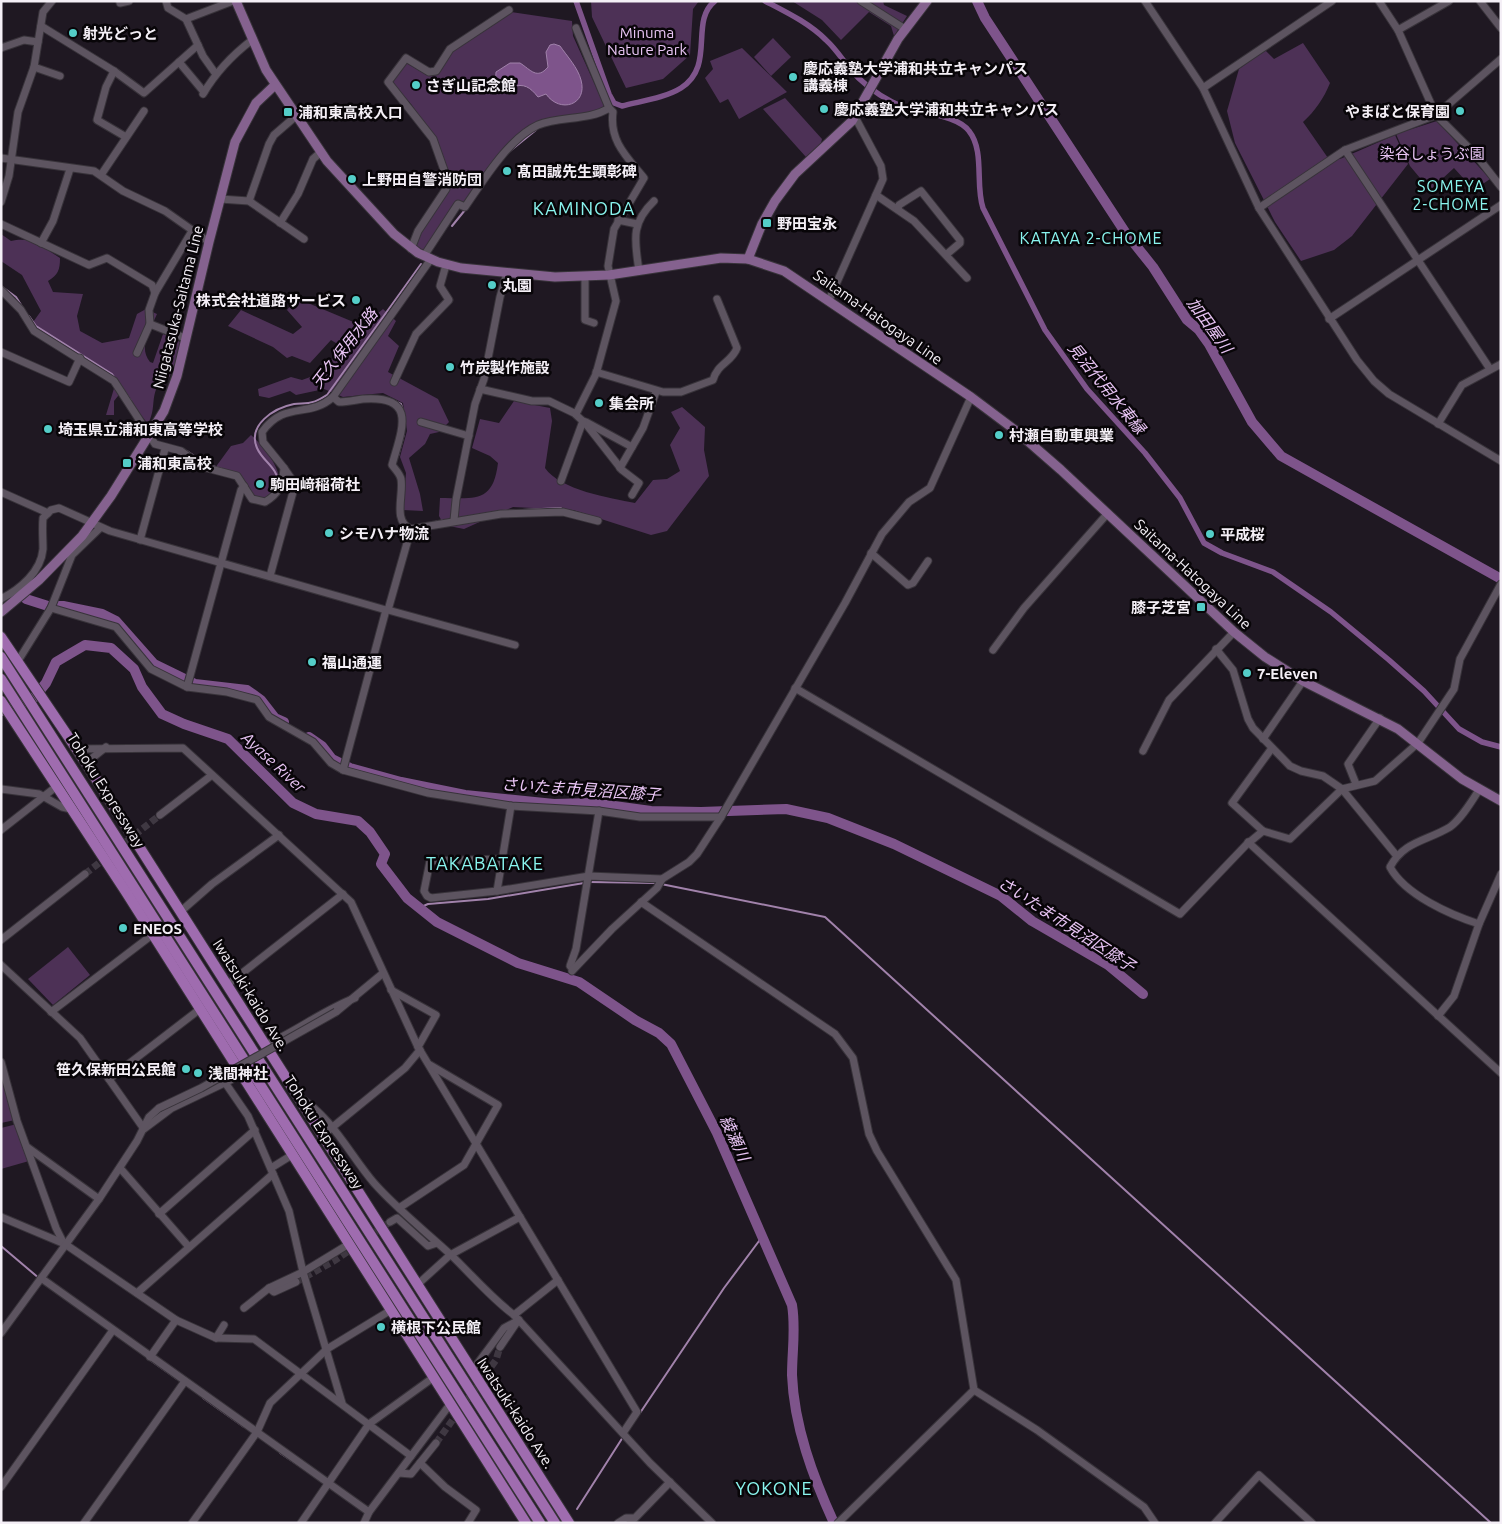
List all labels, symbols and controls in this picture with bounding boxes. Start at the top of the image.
park label: Minuma Nature Park [607,24,687,58]
place label: 射光どっと [83,25,158,42]
marker: 射光どっと [67,27,79,39]
place label: 慶応義塾大学浦和共立キャンパス 講義棟 [803,60,1028,94]
marker: 慶応義塾大学浦和共立キャンパス 講義棟 [787,71,799,83]
place label: さぎ山記念館 [426,77,516,94]
marker: さぎ山記念館 [410,79,422,91]
place label: 慶応義塾大学浦和共立キャンパス [834,101,1059,118]
marker: 慶応義塾大学浦和共立キャンパス [818,103,830,115]
place label: やまばと保育園 [1345,103,1450,120]
place label: 浦和東高校入口 [298,104,403,121]
marker: やまばと保育園 [1454,105,1466,117]
marker: 浦和東高校入口 [282,106,294,118]
park label: 染谷しょうぶ園 [1379,145,1485,162]
place label: 髙田誠先生顕彰碑 [517,163,637,180]
marker: 髙田誠先生顕彰碑 [501,165,513,177]
place label: 上野田自警消防団 [362,171,482,188]
marker: 上野田自警消防団 [346,173,358,185]
district label: SOMEYA 2-CHOME [1413,177,1489,213]
district label: KAMINODA [533,198,635,218]
place label: 野田宝永 [777,215,837,232]
marker: 野田宝永 [761,217,773,229]
street label: Niigatasuka-Saitama Line [149,224,207,390]
district label: KATAYA 2-CHOME [1019,229,1163,247]
street label: Saitama-Hatogaya Line [810,266,946,368]
place label: 丸園 [502,277,532,294]
marker: 丸園 [486,279,498,291]
place label: 株式会社道路サービス [196,292,346,309]
marker: 株式会社道路サービス [350,294,362,306]
water label: 加田屋川 [1184,294,1237,358]
water label: 天久保用水路 [307,303,382,391]
water label: 見沼代用水東縁 [1065,339,1150,439]
place label: 竹炭製作施設 [460,359,550,376]
marker: 竹炭製作施設 [444,361,456,373]
place label: 集会所 [608,395,654,412]
marker: 集会所 [593,397,605,409]
place label: 埼玉県立浦和東高等学校 [58,421,223,438]
marker: 埼玉県立浦和東高等学校 [42,423,54,435]
place label: 村瀬自動車興業 [1009,427,1114,444]
marker: 村瀬自動車興業 [993,429,1005,441]
place label: 浦和東高校 [137,455,212,472]
marker: 浦和東高校 [121,457,133,469]
place label: 駒田﨑稲荷社 [270,476,360,493]
marker: 駒田﨑稲荷社 [254,478,266,490]
street label: Saitama-Hatogaya Line [1131,515,1255,633]
place label: シモハナ物流 [339,525,429,542]
place label: 平成桜 [1220,526,1265,543]
marker: シモハナ物流 [323,527,335,539]
marker: 平成桜 [1204,528,1216,540]
place label: 膝子芝宮 [1131,599,1191,616]
marker: 膝子芝宮 [1195,601,1207,613]
place label: 福山通運 [321,654,382,671]
marker: 福山通運 [306,656,318,668]
place label: 7-Eleven [1257,665,1318,682]
marker: 7-Eleven [1241,667,1253,679]
water label: Ayase River [238,727,310,797]
street label: Tohoku Expressway [64,730,148,850]
water label: さいたま市見沼区膝子 [501,774,662,804]
district label: TAKABATAKE [426,853,544,873]
water label: さいたま市見沼区膝子 [995,873,1140,976]
place label: ENEOS [133,920,182,937]
marker: ENEOS [117,922,129,934]
street label: Iwatsuki-kaido Ave. [210,936,292,1054]
place label: 笹久保新田公民館 [56,1061,176,1078]
marker: 笹久保新田公民館 [180,1063,192,1075]
place label: 浅間神社 [208,1065,268,1082]
marker: 浅間神社 [192,1067,204,1079]
street label: Tohoku Expressway [281,1072,367,1192]
water label: 綾瀬川 [717,1112,754,1165]
place label: 横根下公民館 [391,1319,481,1336]
marker: 横根下公民館 [375,1321,387,1333]
street label: Iwatsuki-kaido Ave. [474,1355,558,1471]
district label: YOKONE [735,1478,813,1498]

